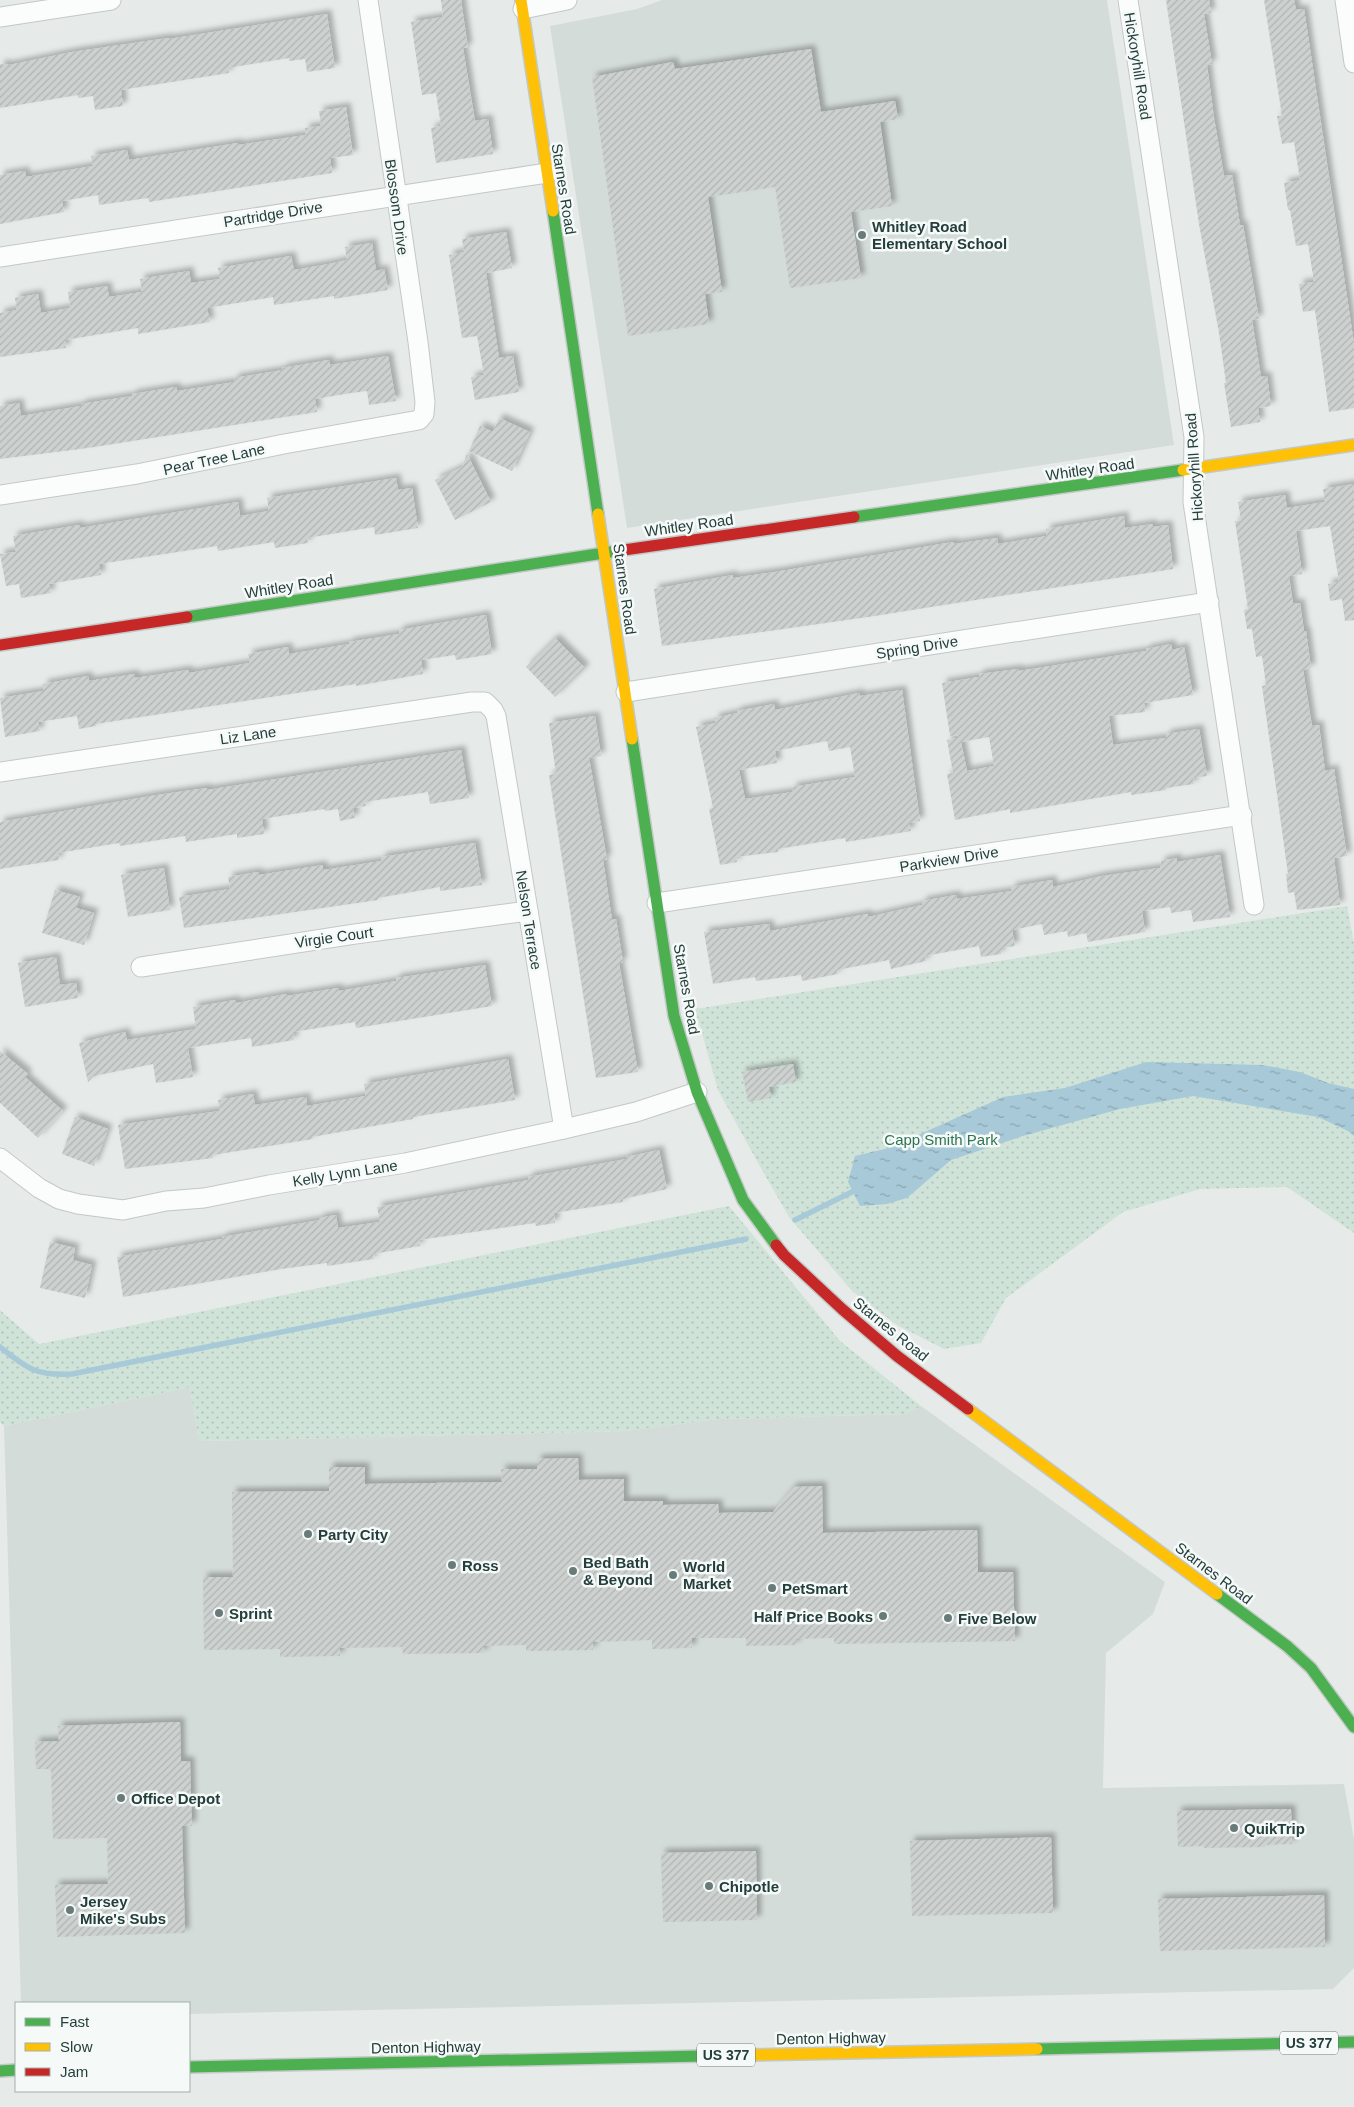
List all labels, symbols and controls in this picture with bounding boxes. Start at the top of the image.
street label: Hickoryhill Road [1121,11,1155,121]
street label: Starnes Road [548,142,580,236]
street label: Blossom Drive [382,158,412,256]
street label: Partridge Drive [222,198,324,230]
place label: Whitley Road Elementary School [872,218,1007,252]
marker: Whitley Road Elementary School [856,229,868,241]
street label: Hickoryhill Road [1182,412,1206,522]
street label: Pear Tree Lane [162,440,266,478]
street label: Whitley Road [1045,454,1135,484]
street label: Whitley Road [644,510,734,540]
street label: Starnes Road [610,542,640,636]
street label: Whitley Road [244,571,334,601]
street label: Spring Drive [875,632,959,662]
street label: Liz Lane [219,723,277,747]
street label: Parkview Drive [898,843,1000,875]
street label: Nelson Terrace [513,869,545,971]
street label: Virgie Court [294,923,375,951]
street label: Starnes Road [671,942,703,1036]
park label: Capp Smith Park [884,1131,998,1148]
street label: Kelly Lynn Lane [291,1156,399,1190]
street label: Starnes Road [850,1294,932,1364]
place label: Party City [318,1526,389,1543]
marker: Party City [302,1528,314,1540]
street label: Starnes Road [1172,1539,1256,1607]
place label: Bed Bath & Beyond [583,1554,653,1588]
place label: Ross [462,1557,499,1574]
place label: World Market [683,1558,731,1592]
marker: Ross [446,1559,458,1571]
marker: Bed Bath & Beyond [567,1565,579,1577]
marker: World Market [667,1569,679,1581]
place label: PetSmart [782,1580,848,1597]
marker: PetSmart [766,1582,778,1594]
place label: Sprint [229,1605,272,1622]
marker: Sprint [213,1607,225,1619]
place label: Half Price Books [754,1608,873,1625]
marker: Half Price Books [877,1610,889,1622]
place label: Five Below [958,1610,1037,1627]
marker: Five Below [942,1612,954,1624]
place label: Office Depot [131,1790,220,1807]
marker: Office Depot [115,1792,127,1804]
place label: QuikTrip [1244,1820,1305,1837]
marker: QuikTrip [1228,1822,1240,1834]
place label: Chipotle [719,1878,779,1895]
marker: Chipotle [703,1880,715,1892]
place label: Jersey Mike's Subs [80,1893,166,1927]
marker: Jersey Mike's Subs [64,1904,76,1916]
legend [15,2002,190,2092]
text: Fast [60,2013,90,2030]
street label: Denton Highway [776,2029,887,2047]
road number: US 377 [1280,2032,1338,2054]
text: Slow [60,2038,93,2055]
street label: Denton Highway [371,2038,482,2056]
road number: US 377 [697,2044,755,2066]
text: Jam [60,2063,88,2080]

